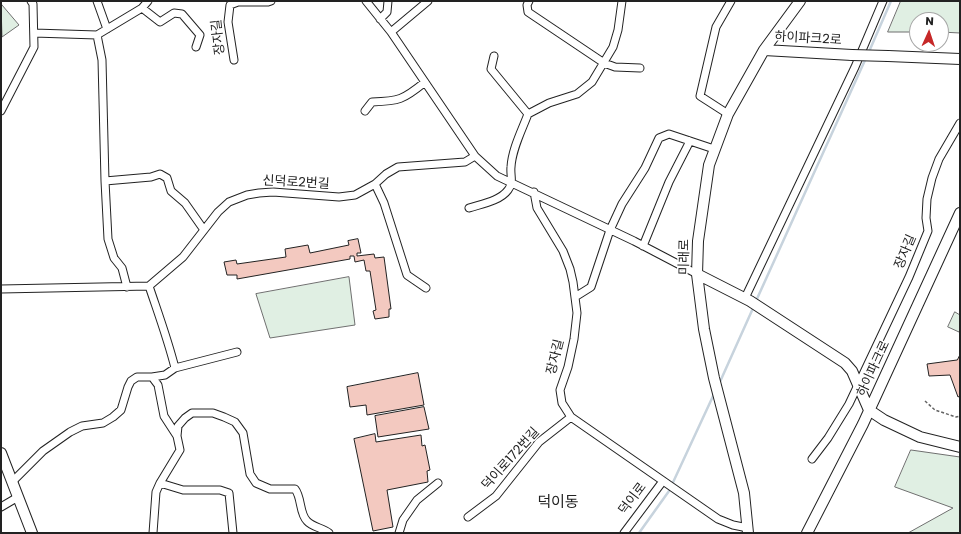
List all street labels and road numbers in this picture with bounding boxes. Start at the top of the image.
street label: 장자길 [209,18,229,56]
street label: 하이파크2로 [774,29,842,49]
street label: 신덕로2번길 [262,173,330,193]
street label: 장자길 [892,232,920,272]
street label: 미래로 [677,239,693,275]
street label: 장자길 [544,338,568,376]
street label: 하이파크로 [854,339,894,399]
street label: 덕이로172번길 [479,425,543,493]
street label: 덕이로 [616,480,650,518]

